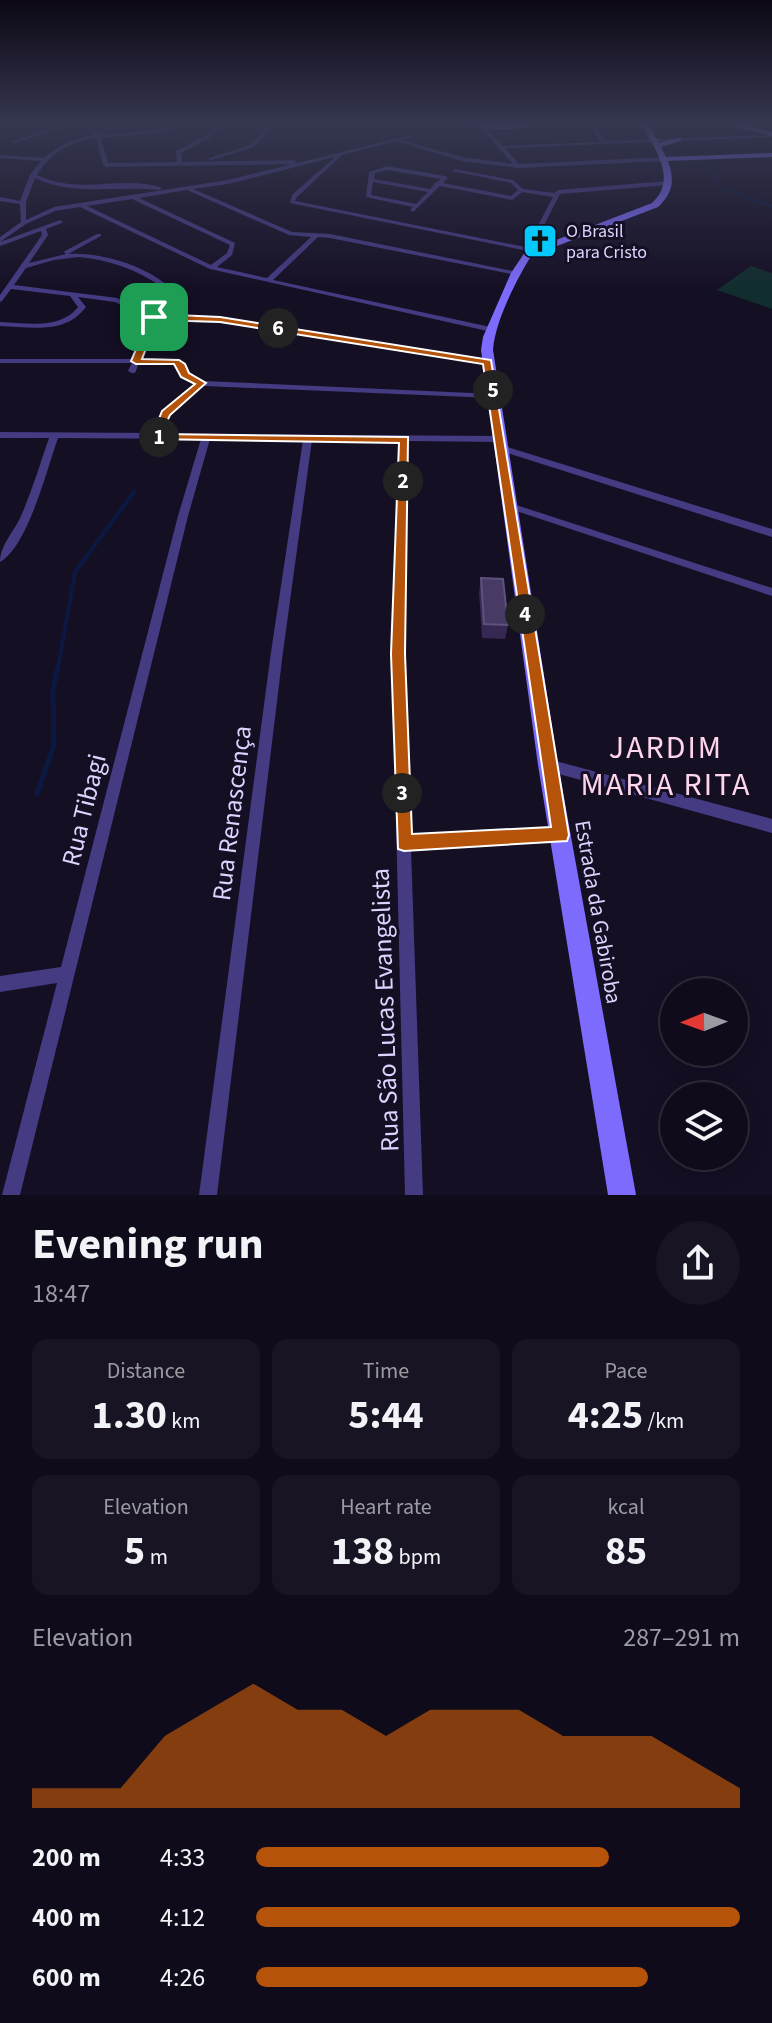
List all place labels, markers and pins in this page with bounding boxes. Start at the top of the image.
place label: O Brasil para Cristo [566,219,647,265]
church icon: O Brasil para Cristo [521,222,559,260]
pin [120,283,188,351]
pin: 6 [258,308,298,348]
pin: 5 [473,370,513,410]
pin: 1 [139,417,179,457]
pin: 2 [383,461,423,501]
pin: 4 [505,594,545,634]
pin: 3 [382,773,422,813]

